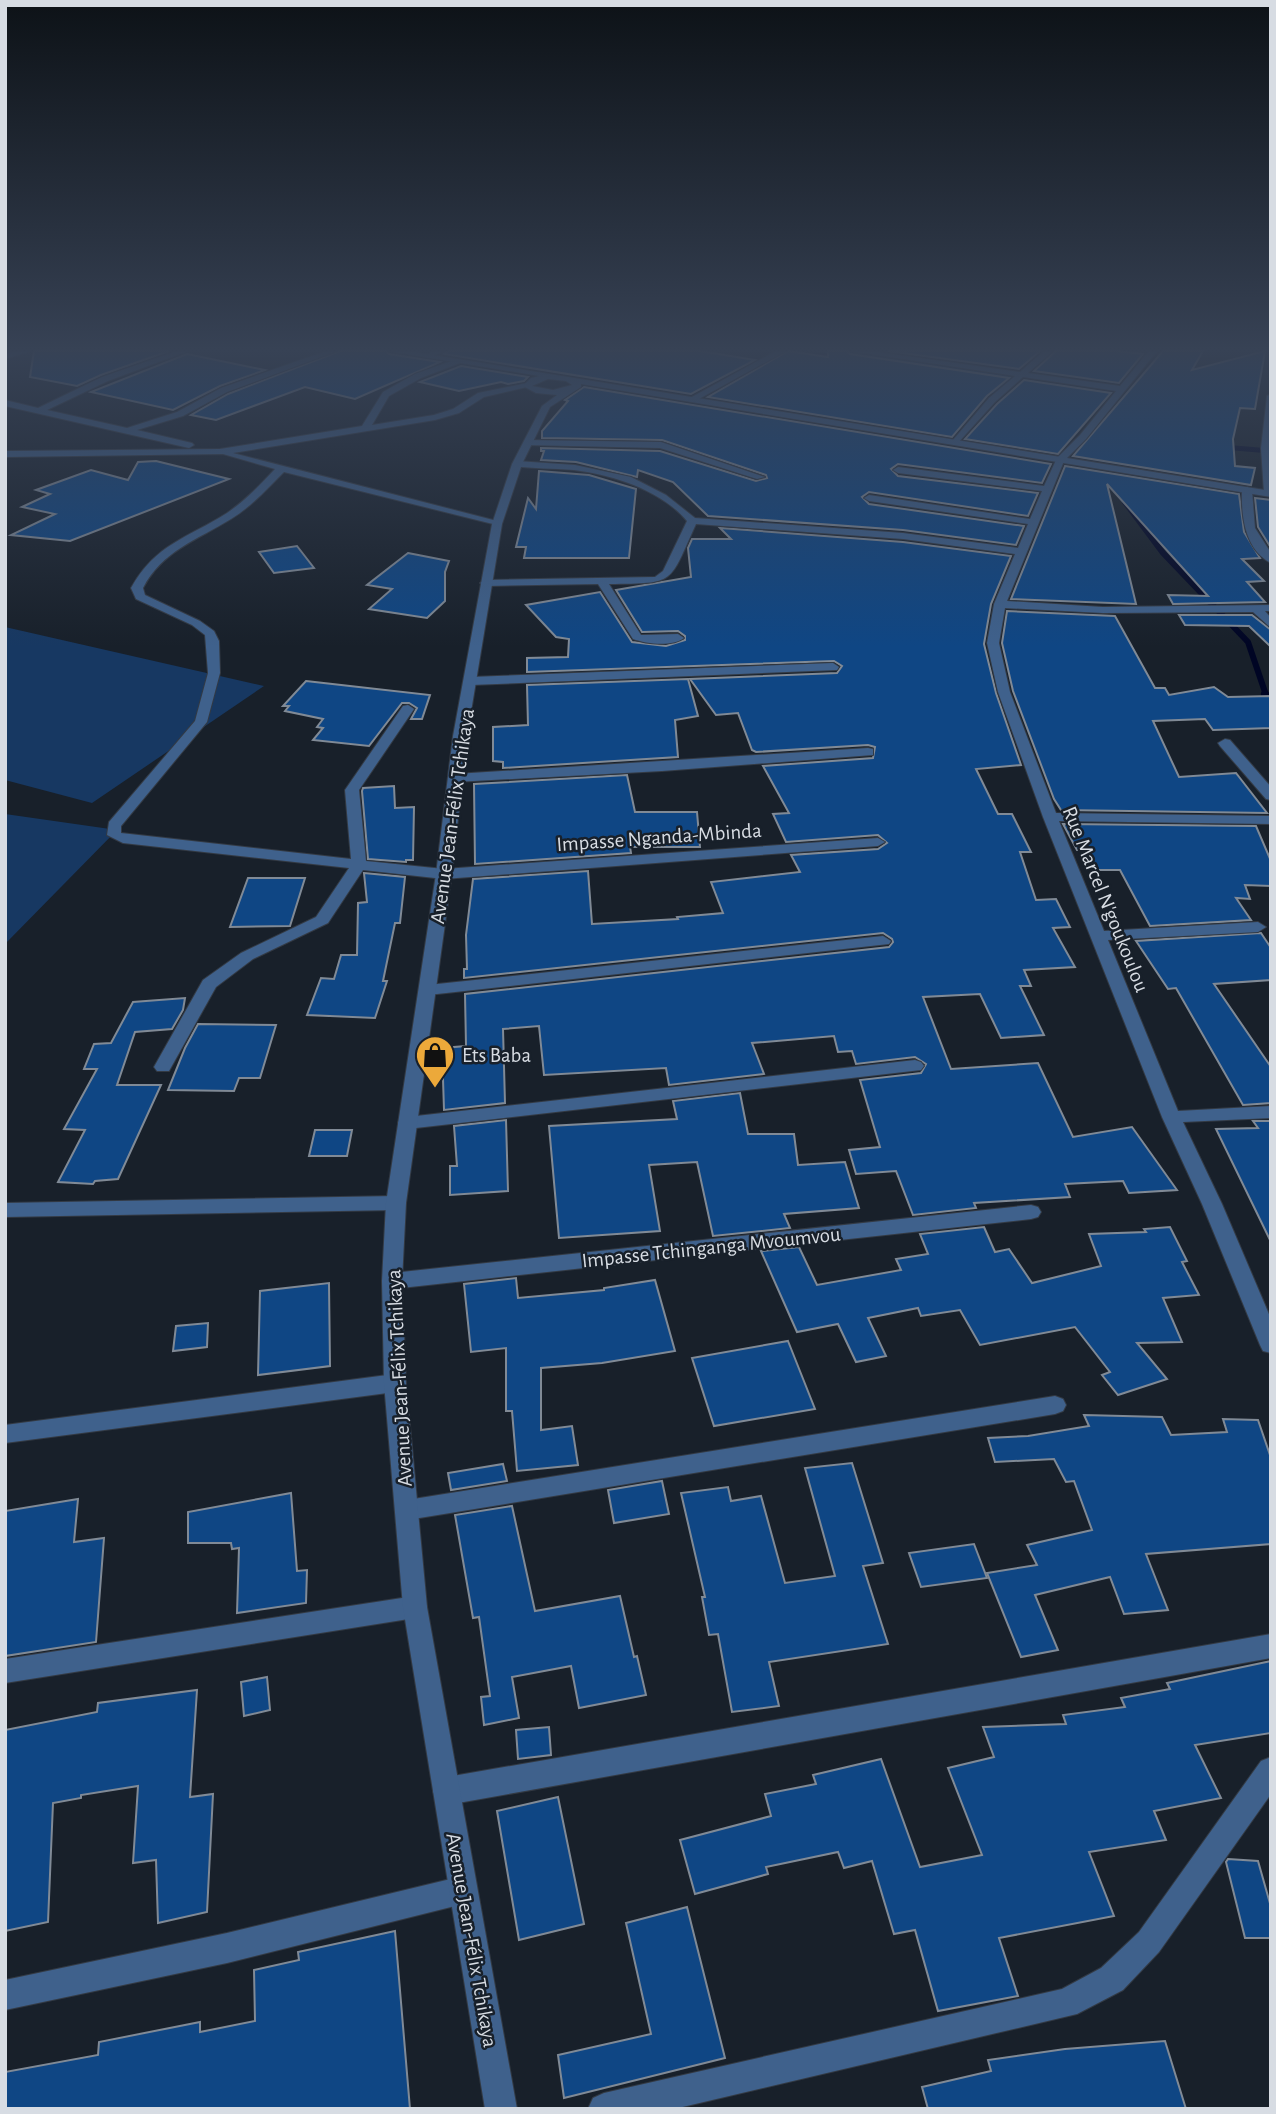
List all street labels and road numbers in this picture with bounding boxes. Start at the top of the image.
street label: Avenue Jean-Félix Tchikaya [427,707,478,925]
street label: Rue Marcel N'goukoulou [1059,803,1153,995]
street label: Impasse Nganda-Mbinda [556,820,763,855]
street label: Impasse Tchinganga Mvoumvou [581,1223,842,1272]
street label: Avenue Jean-Félix Tchikaya [383,1269,416,1487]
street label: Avenue Jean-Félix Tchikaya [442,1831,501,2049]

